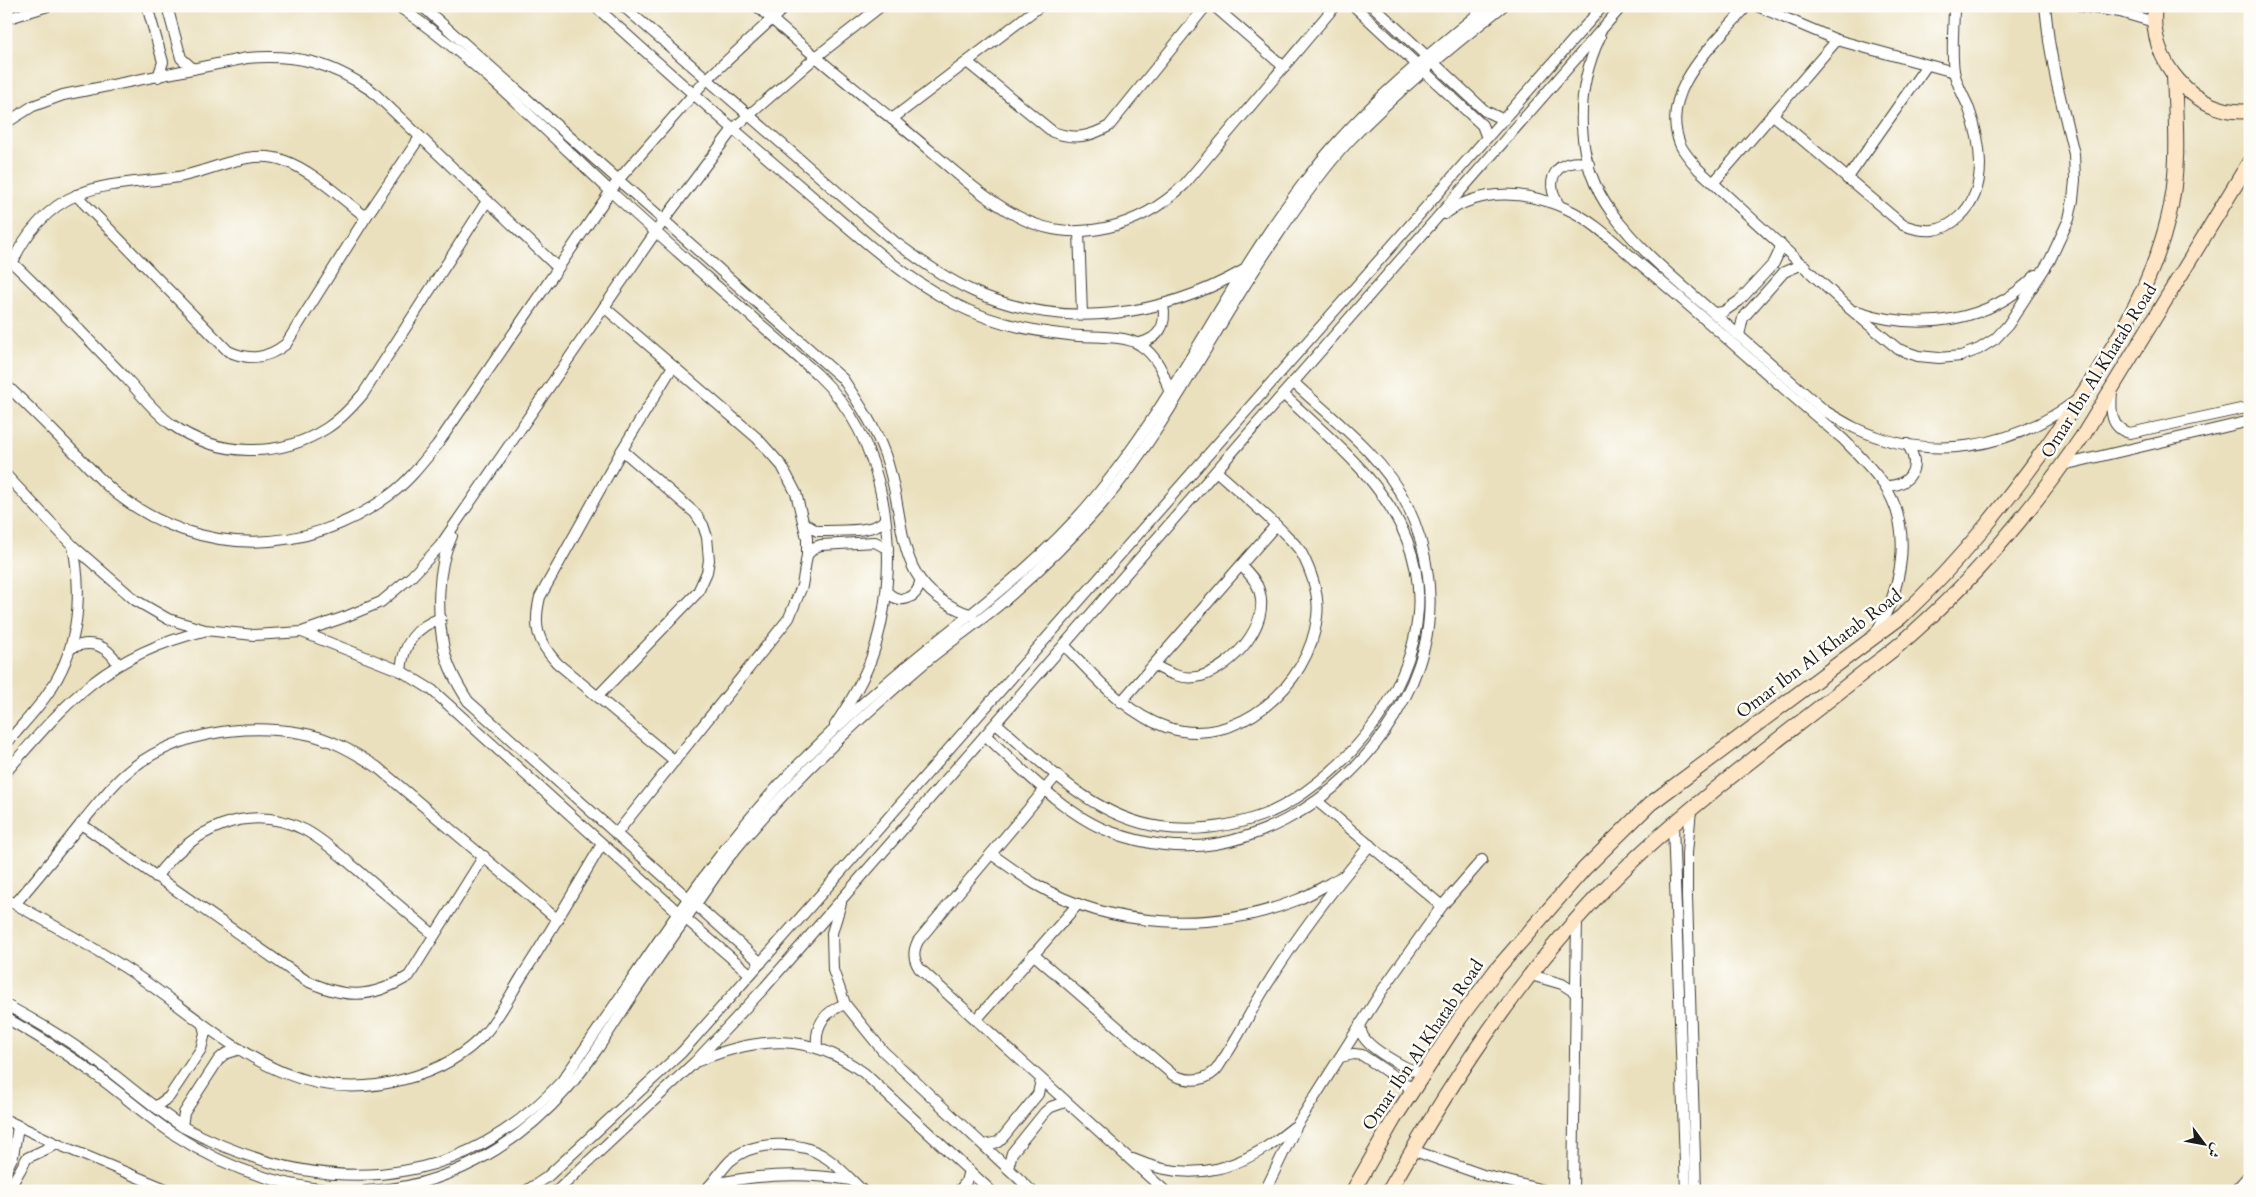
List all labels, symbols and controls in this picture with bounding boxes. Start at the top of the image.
street label: Omar Ibn Al Khatab Road [2035,279,2163,463]
street label: Omar Ibn Al Khatab Road [1731,583,1907,725]
street label: Omar Ibn Al Khatab Road [1356,954,1490,1136]
north arrow [2178,1120,2228,1170]
text: ش [2203,1140,2226,1162]

